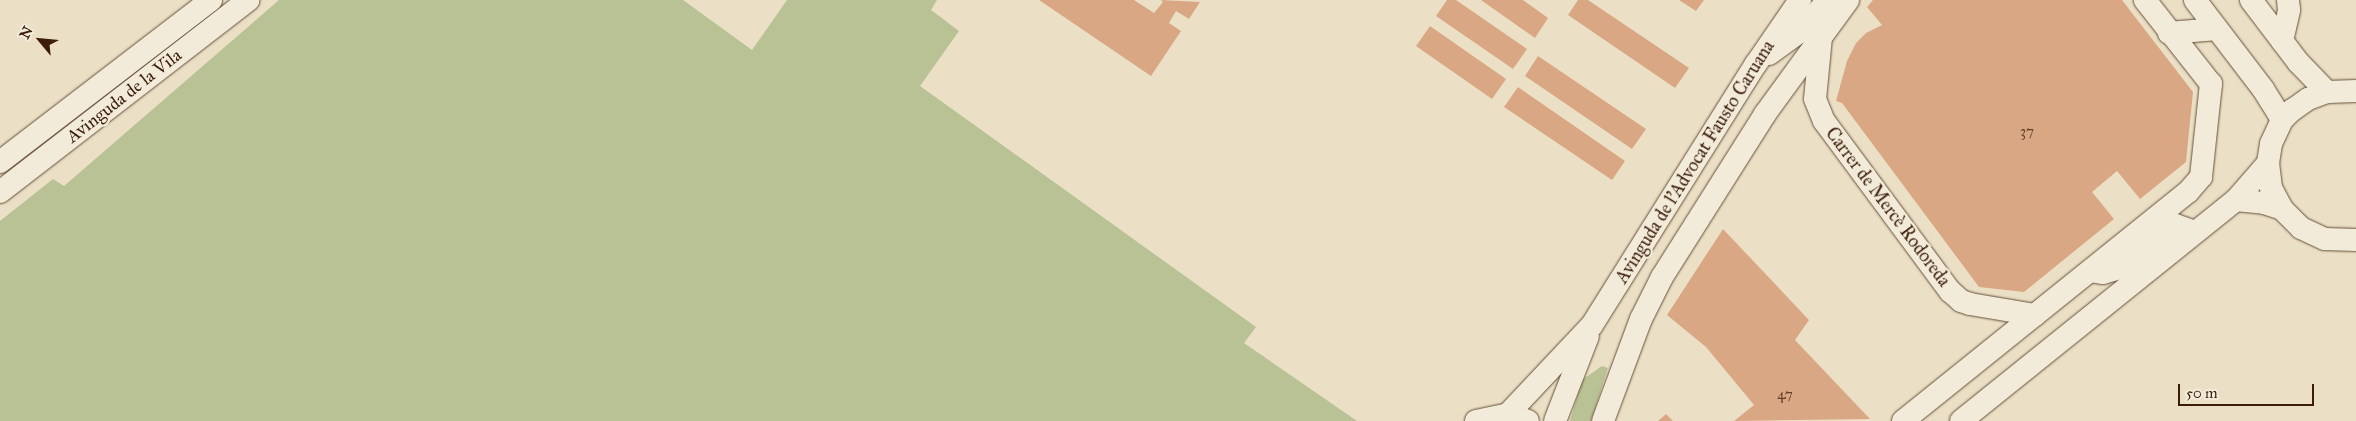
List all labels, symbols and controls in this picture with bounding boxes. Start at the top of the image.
north arrow [15,15,65,65]
text: N [16,23,37,42]
street label: Avinguda de l'Advocat Fausto Caruana [1611,37,1779,287]
street label: Avinguda de la Vila [62,44,186,148]
street label: Carrer de Mercè Rodoreda [1821,123,1955,291]
house number: 37 [2020,123,2034,141]
scale bar [2181,374,2317,406]
text: 50 m [2186,384,2218,402]
house number: 47 [1777,386,1793,404]

